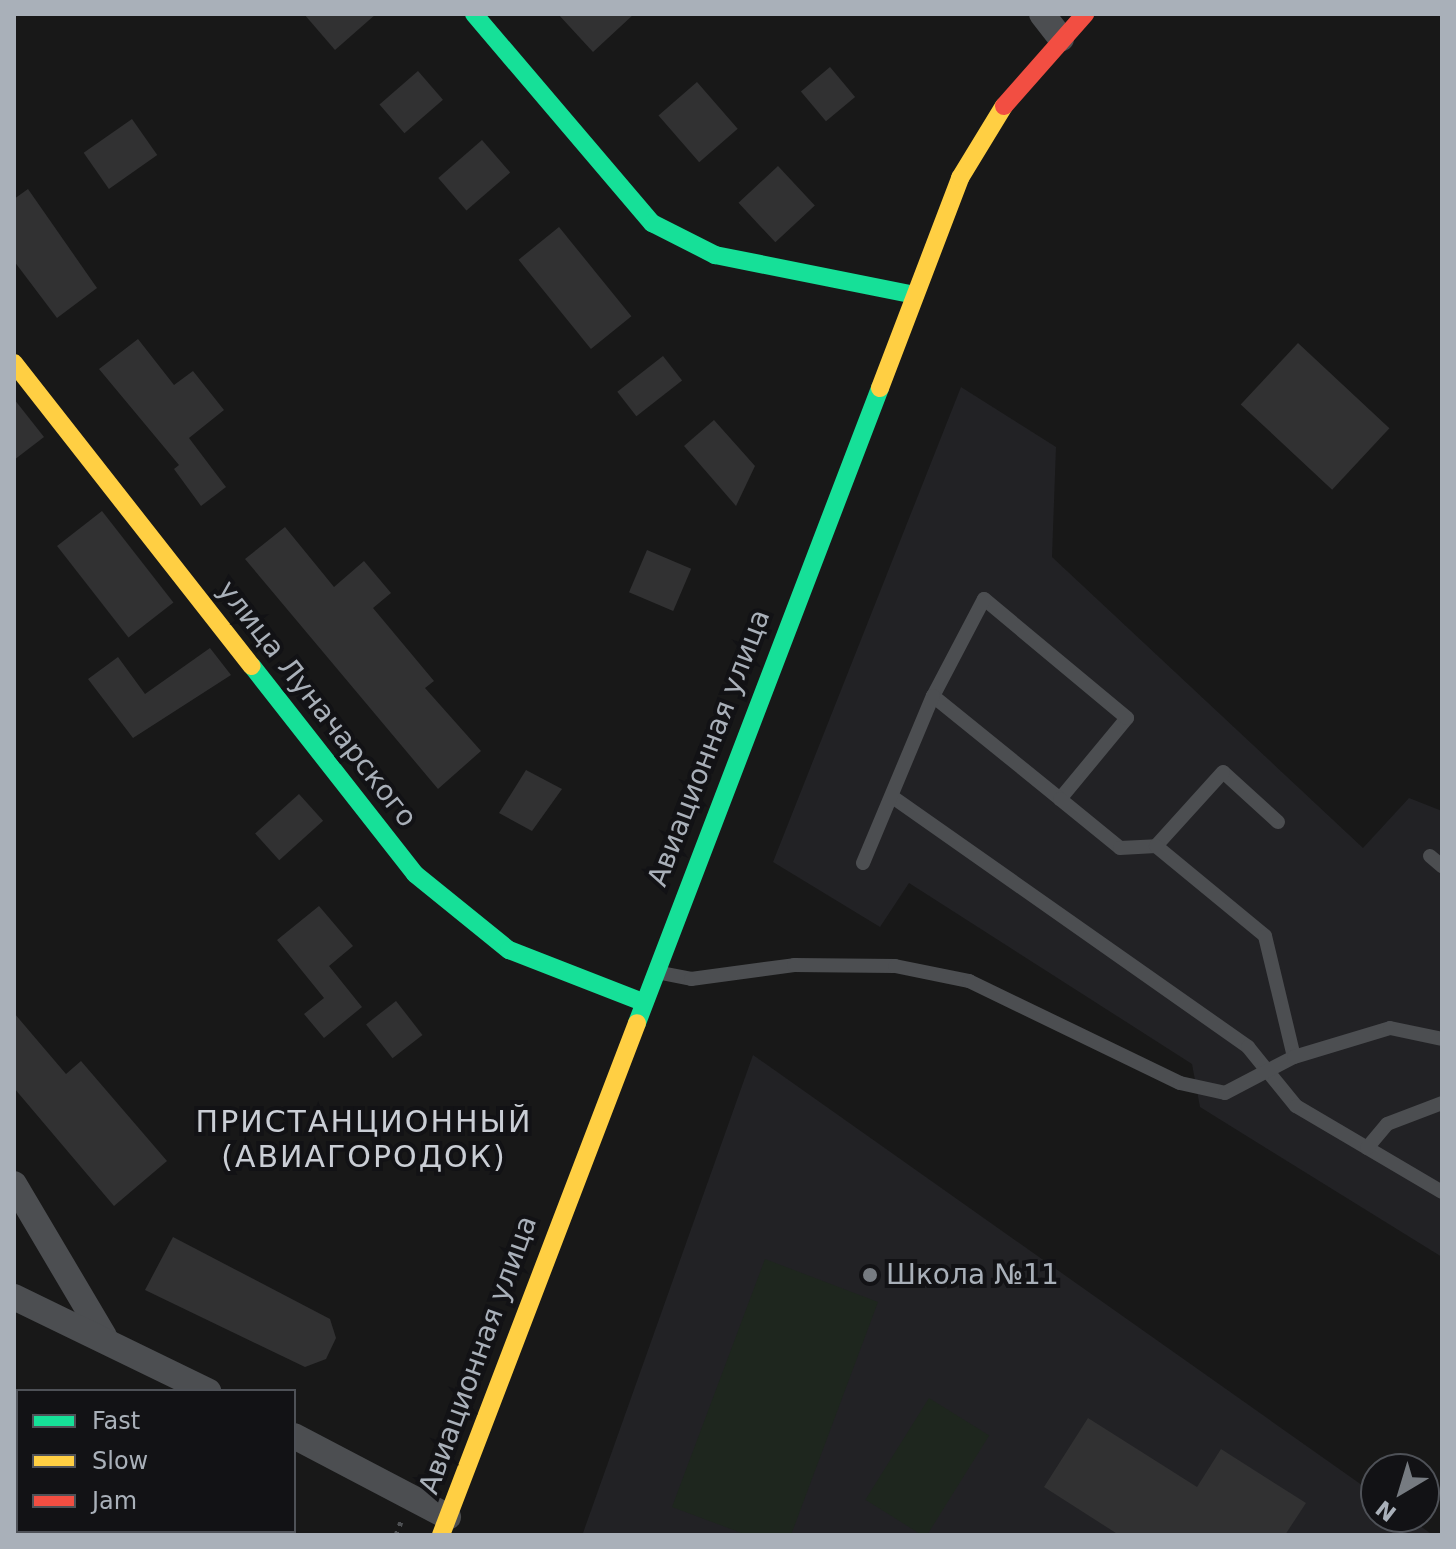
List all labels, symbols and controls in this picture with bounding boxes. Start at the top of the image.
street label: улица Луначарского [210,574,424,834]
street label: Авиационная улица [641,605,777,891]
district label: ПРИСТАНЦИОННЫЙ (АВИАГОРОДОК) [196,1104,532,1174]
street label: Авиационная улица [412,1211,544,1499]
place label: Школа №11 [886,1258,1059,1292]
marker: Школа №11 [861,1266,879,1284]
legend [16,1389,296,1533]
text: Fast [92,1407,140,1435]
text: Slow [92,1447,148,1475]
north arrow [1360,1453,1440,1533]
text: Jam [92,1487,137,1515]
text: N [1371,1495,1401,1526]

